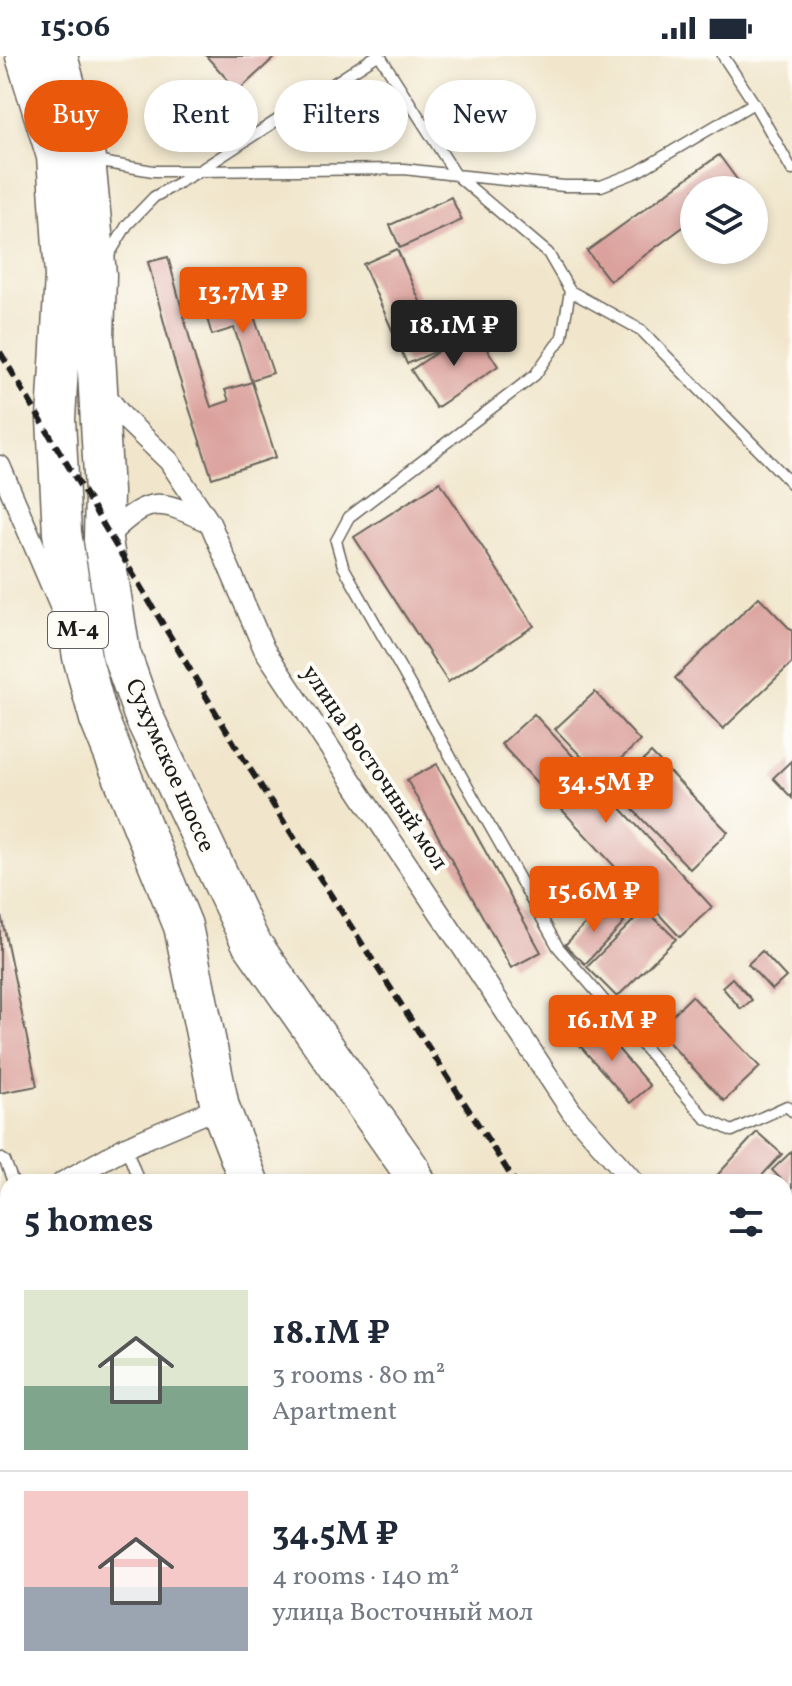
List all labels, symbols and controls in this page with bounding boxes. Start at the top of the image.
text: 15:06 [40,7,110,49]
chip: Buy [24,80,128,152]
chip: Rent [144,80,258,152]
chip: Filters [274,80,408,152]
chip: New [424,80,536,152]
map controls [680,176,768,264]
button: layers [680,176,768,264]
pin: 13.7M ₽ [169,267,317,335]
text: 13.7M ₽ [198,275,288,311]
pin: 18.1M ₽ [380,300,528,368]
text: 18.1M ₽ [409,308,499,344]
road number: М-4 [48,612,108,648]
street label: улица Восточный мол [292,659,456,877]
street label: Сухумское шоссе [115,674,223,858]
pin: 34.5M ₽ [532,757,680,825]
text: 34.5M ₽ [558,765,654,801]
pin: 15.6M ₽ [520,866,668,934]
text: 15.6M ₽ [548,874,640,910]
pin: 16.1M ₽ [538,995,686,1063]
text: 16.1M ₽ [567,1003,657,1039]
text: 5 homes [24,1199,154,1246]
icon: filters [724,1200,768,1244]
text: 18.1M ₽ [272,1311,390,1358]
icon: home [88,1322,184,1418]
text: 3 rooms · 80 m² [272,1358,445,1394]
text: Apartment [272,1394,397,1430]
text: 34.5M ₽ [272,1512,399,1559]
icon: home [88,1523,184,1619]
text: 4 rooms · 140 m² [272,1559,459,1595]
text: улица Восточный мол [272,1595,533,1631]

